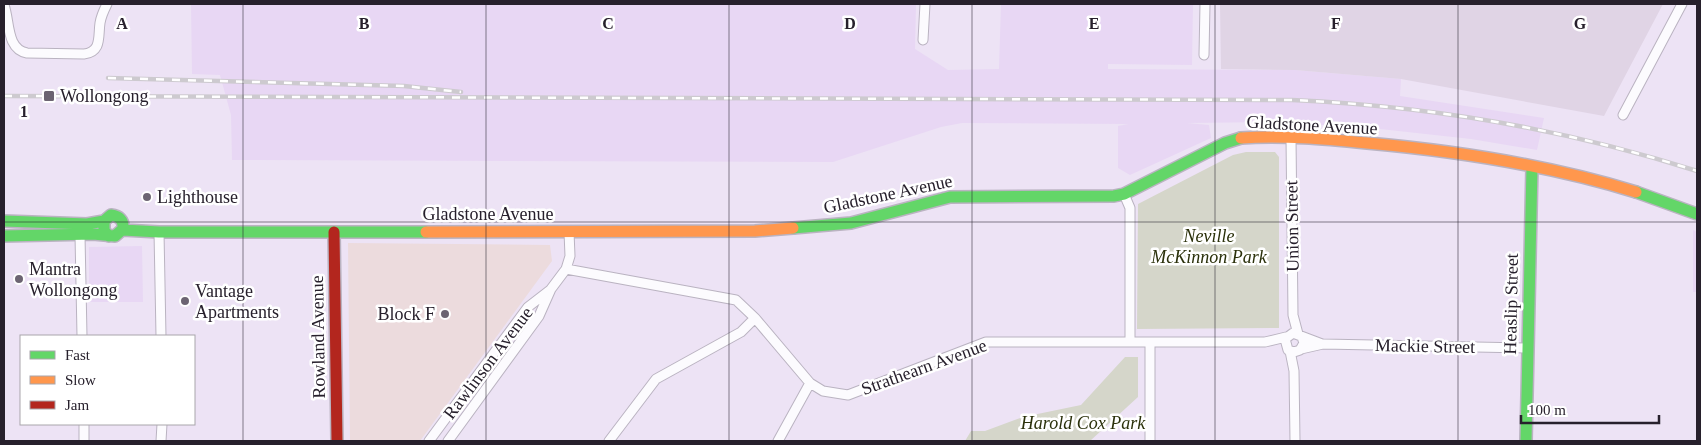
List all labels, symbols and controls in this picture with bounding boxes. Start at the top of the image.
text: A [116,15,128,32]
text: B [359,15,370,32]
text: C [602,15,614,32]
text: D [844,15,856,32]
text: E [1089,15,1099,32]
text: F [1331,15,1341,32]
text: G [1574,15,1587,32]
place label: Wollongong [60,86,149,106]
marker: Wollongong [42,89,56,103]
text: 1 [20,103,28,120]
street label: Gladstone Avenue [1246,112,1378,138]
street label: Gladstone Avenue [822,171,954,217]
street label: Union Street [1281,180,1303,272]
place label: Lighthouse [157,187,238,207]
marker: Lighthouse [141,191,153,203]
street label: Gladstone Avenue [422,204,554,224]
park label: Neville McKinnon Park [1150,226,1268,267]
street label: Heaslip Street [1500,253,1522,355]
place label: Mantra Wollongong [29,259,118,300]
marker: Mantra Wollongong [13,273,25,285]
street label: Rowland Avenue [307,275,329,399]
place label: Vantage Apartments [195,281,279,322]
marker: Vantage Apartments [179,295,191,307]
street label: Rawlinson Avenue [439,303,537,423]
place label: Block F [377,304,435,324]
marker: Block F [439,308,451,320]
legend [20,335,195,425]
street label: Strathearn Avenue [859,335,990,399]
street label: Mackie Street [1375,335,1475,357]
text: Fast [65,347,91,363]
text: Slow [65,372,96,388]
scale bar [1521,392,1658,424]
text: Jam [65,397,89,413]
text: 100 m [1528,402,1566,418]
park label: Harold Cox Park [1020,413,1146,433]

